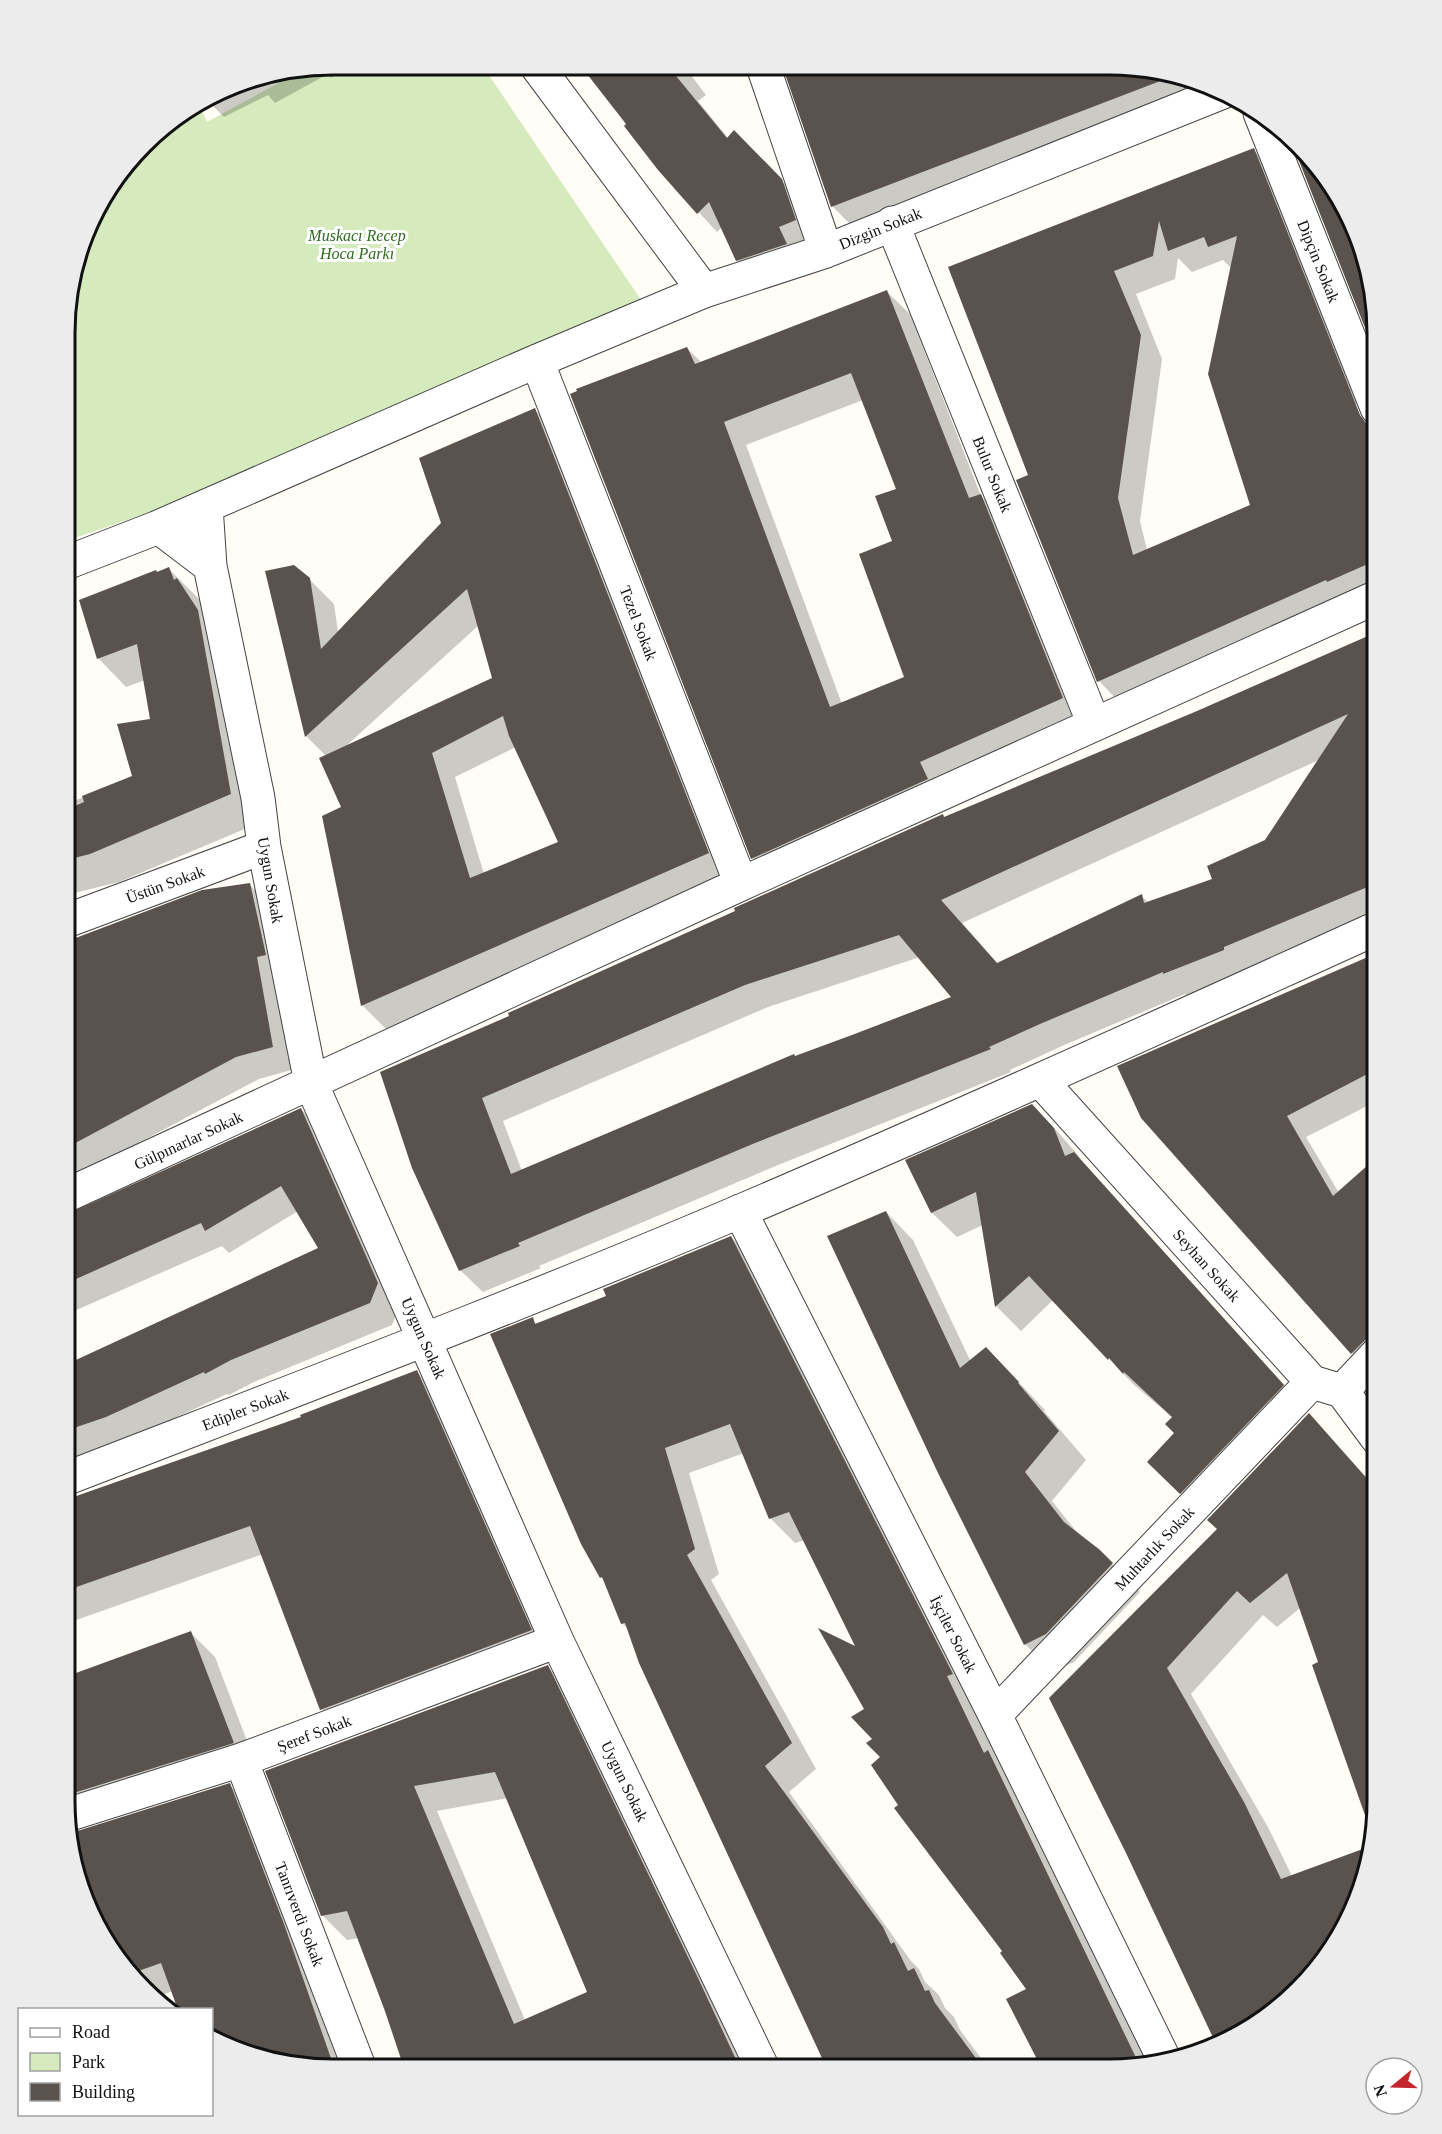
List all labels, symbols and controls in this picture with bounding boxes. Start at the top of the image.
street label: Dizgin Sokak [836,204,924,254]
street label: Dipçin Sokak [1293,217,1343,305]
park label: Muskacı Recep Hoca Parkı [307,227,406,262]
street label: Bulur Sokak [970,434,1015,515]
street label: Tezel Sokak [617,584,661,663]
street label: Uygun Sokak [254,835,286,925]
street label: Üstün Sokak [124,862,207,907]
street label: Gülpınarlar Sokak [131,1108,246,1174]
street label: Seyhan Sokak [1169,1226,1243,1306]
street label: Uygun Sokak [397,1295,449,1382]
street label: Edipler Sokak [200,1385,291,1435]
street label: Muhtarlık Sokak [1111,1503,1197,1594]
street label: İşçiler Sokak [926,1593,980,1676]
street label: Şeref Sokak [275,1712,354,1756]
street label: Uygun Sokak [597,1738,651,1825]
street label: Tanrıverdi Sokak [272,1860,327,1969]
legend [18,2008,213,2116]
text: Road [72,2022,110,2042]
text: Park [72,2052,105,2072]
north arrow [1364,2056,1424,2116]
text: Building [72,2082,135,2102]
text: N [1370,2082,1390,2099]

